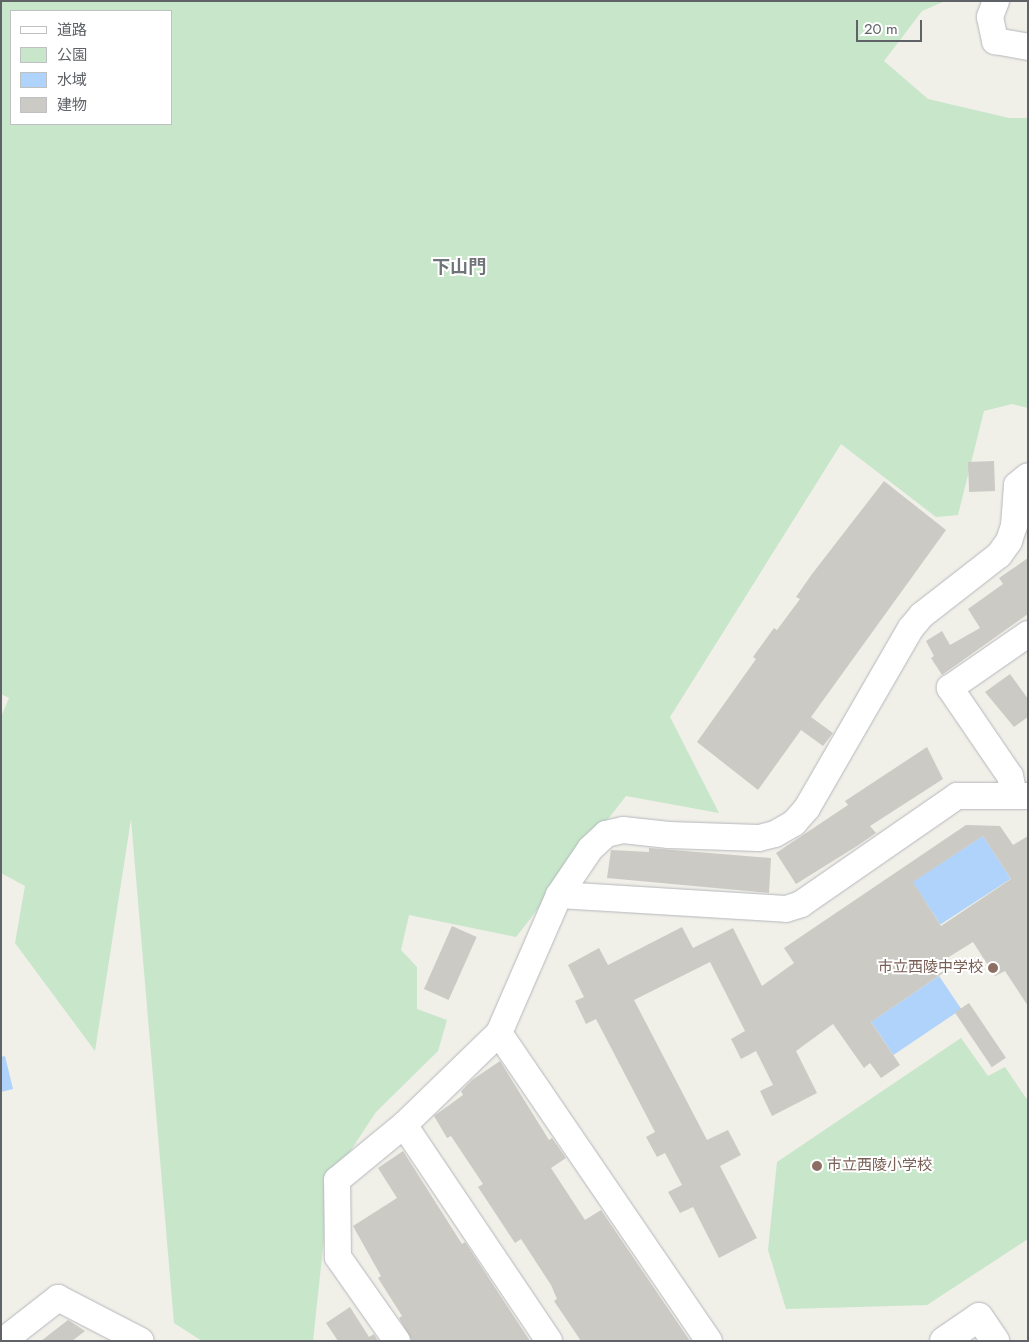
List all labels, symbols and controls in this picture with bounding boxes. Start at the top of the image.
legend [10,10,172,125]
scale bar [859,10,925,42]
text: 20 m [864,18,898,40]
text: 道路 [57,19,87,41]
text: 公園 [57,44,87,66]
text: 水域 [57,69,87,91]
text: 建物 [57,94,87,116]
district label: 下山門 [432,256,486,278]
place label: 市立西陵中学校 [878,959,983,977]
marker: 市立西陵中学校 [987,962,999,974]
place label: 市立西陵小学校 [827,1157,932,1175]
marker: 市立西陵小学校 [811,1160,823,1172]

